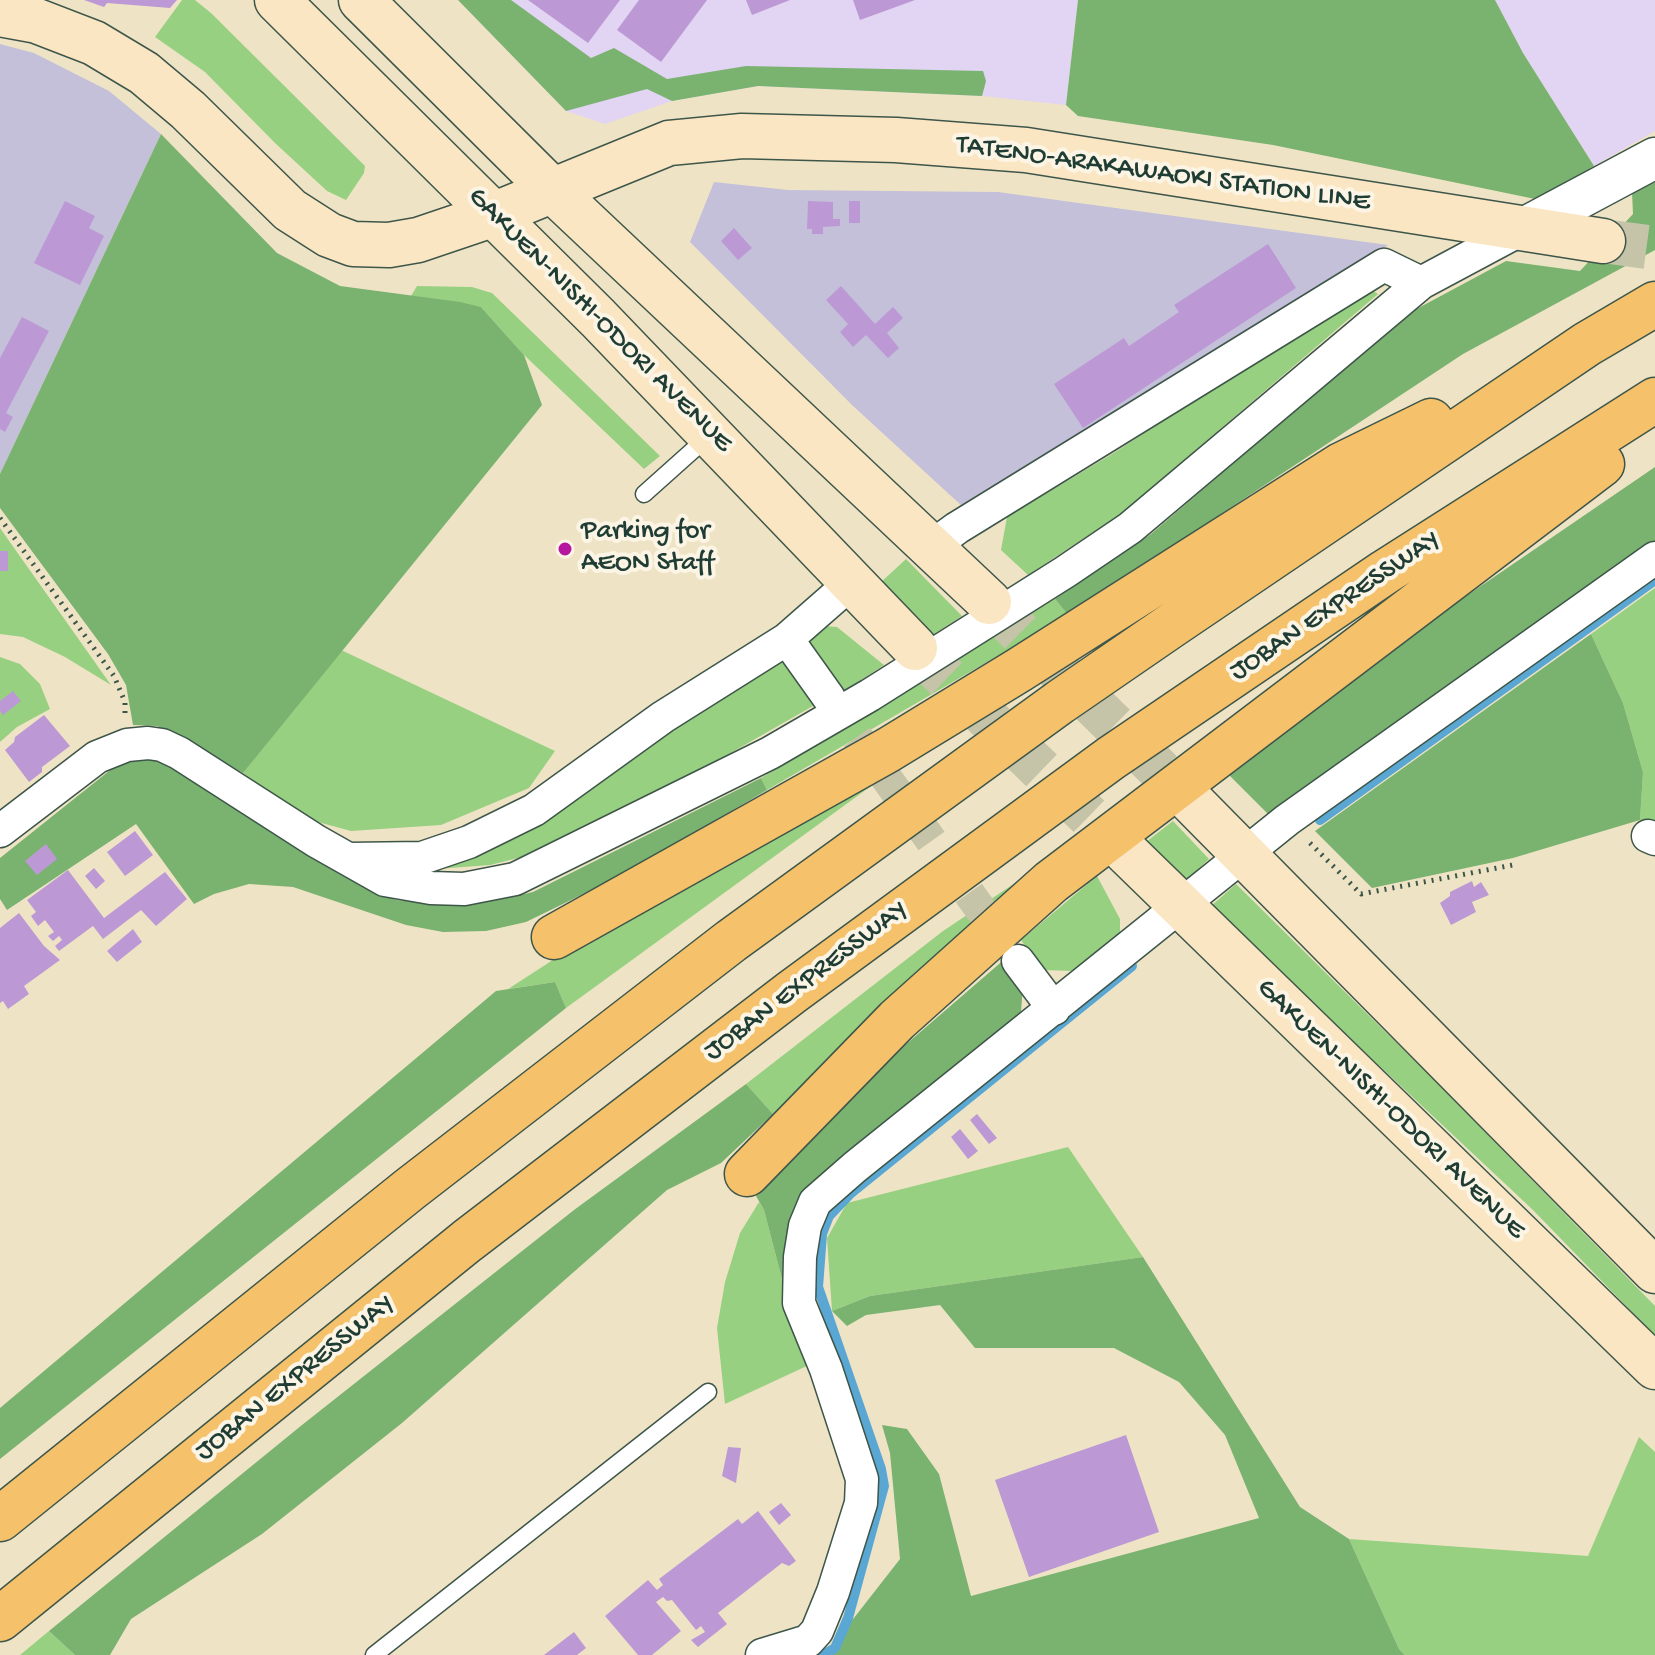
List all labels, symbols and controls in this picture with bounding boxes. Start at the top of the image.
street label: TATENO-ARAKAWAOKI STATION LINE [954,129,1372,221]
street label: GAKUEN-NISHI-ODORI AVENUE [459,181,739,461]
place label: Parking for AEON Staff [581,516,714,582]
street label: JOBAN EXPRESSWAY [1224,524,1448,690]
marker: Parking for AEON Staff [556,540,574,558]
street label: JOBAN EXPRESSWAY [698,894,916,1070]
street label: GAKUEN-NISHI-ODORI AVENUE [1248,972,1532,1248]
street label: JOBAN EXPRESSWAY [190,1288,402,1470]

